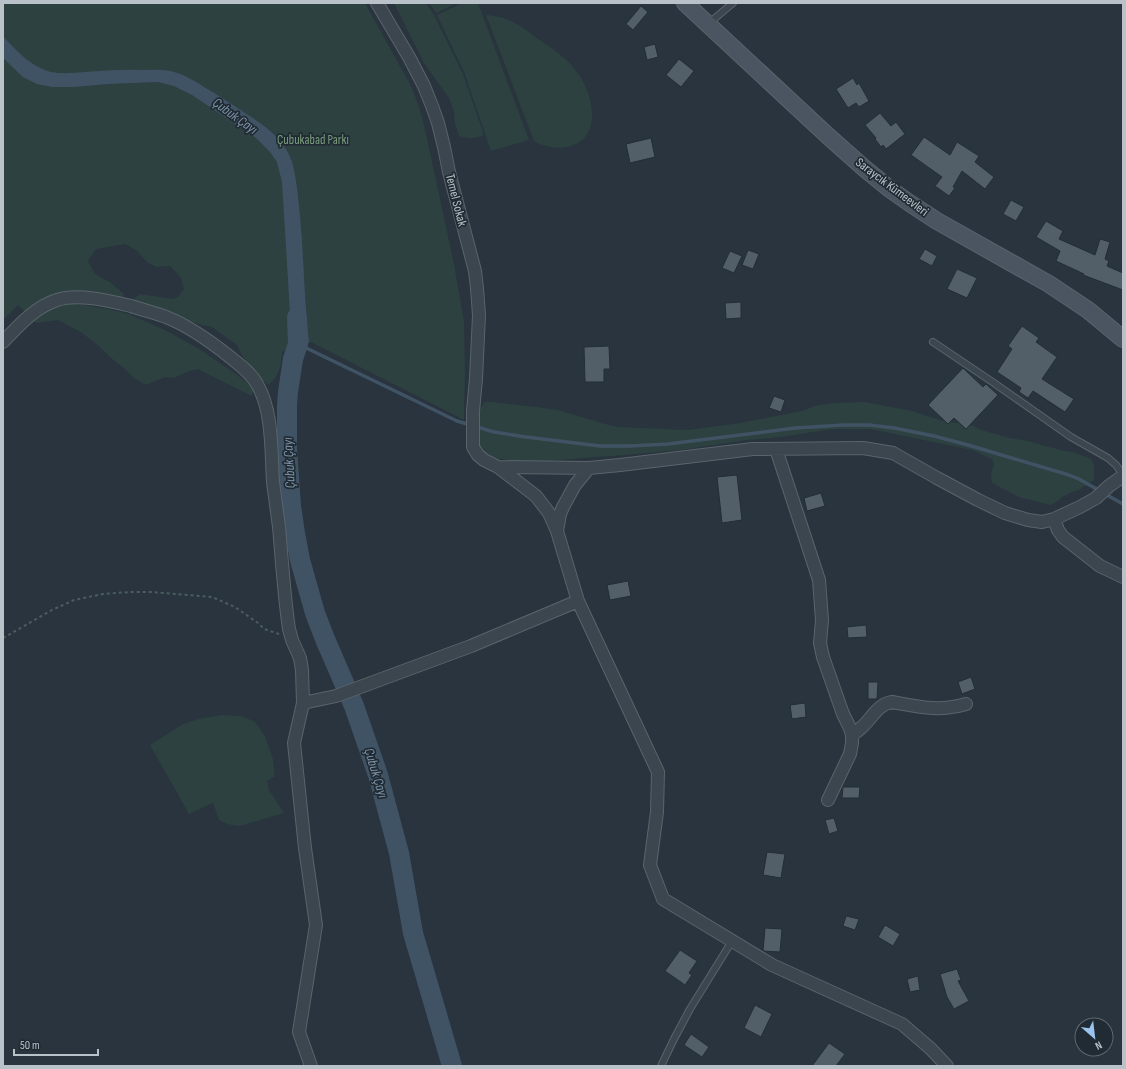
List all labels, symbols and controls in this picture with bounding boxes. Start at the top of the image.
water label: Çubuk Çayı [209,94,261,138]
park label: Çubukabad Parkı [277,132,349,148]
street label: Saraycık Kümeevleri [852,154,932,220]
street label: Temel Sokak [442,172,470,228]
water label: Çubuk Çayı [279,437,299,489]
water label: Çubuk Çayı [360,746,392,800]
north arrow [1074,1017,1114,1057]
scale bar [14,1031,98,1057]
text: 50 m [20,1038,40,1053]
text: N [1093,1038,1104,1053]

